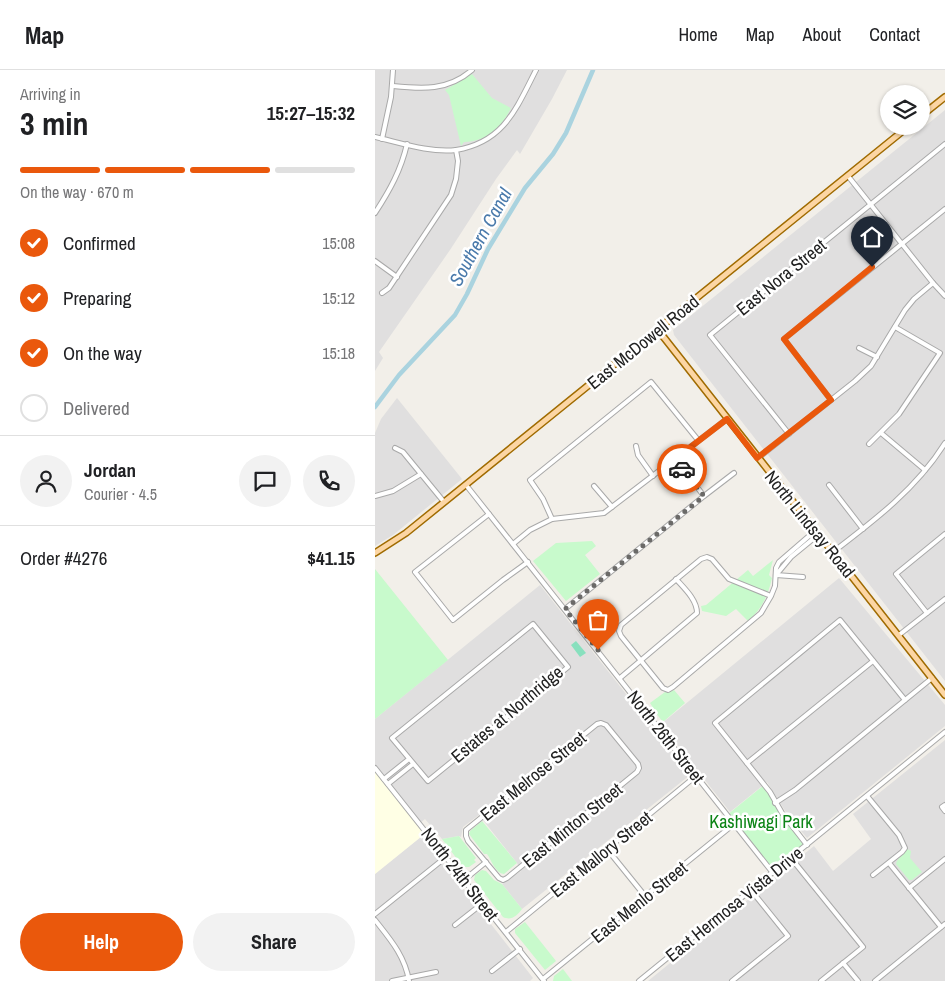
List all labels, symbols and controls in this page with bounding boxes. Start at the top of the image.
text: Map [25,19,64,51]
text: Home [678,22,718,47]
text: Map [746,22,775,47]
text: About [803,22,841,47]
text: Contact [869,22,920,47]
text: Arriving in [20,83,81,105]
map controls [880,85,930,135]
button: layers [880,85,930,135]
text: 15:27–15:32 [267,100,355,126]
text: 3 min [20,102,89,145]
text: On the way · 670 m [20,181,134,203]
water label: Southern Canal [442,183,518,291]
pin [851,216,893,267]
icon: home [858,223,886,251]
icon: check [20,229,48,257]
text: Confirmed [63,230,136,256]
text: 15:08 [322,232,355,254]
street label: East Nora Street [731,233,831,321]
icon: check [20,284,48,312]
text: Preparing [63,285,131,311]
text: 15:12 [322,287,355,309]
street label: East McDowell Road [582,289,704,395]
icon: check [20,339,48,367]
text: On the way [63,340,142,366]
text: 15:18 [322,342,355,364]
text: Delivered [63,395,130,421]
courier [657,444,707,494]
button: person [20,455,72,507]
button: chat [239,455,291,507]
button: phone [303,455,355,507]
icon: car [668,455,696,483]
text: Jordan [84,457,136,483]
street label: North Lindsay Road [759,465,861,583]
text: Courier · 4.5 [84,483,157,505]
text: Order #4276 [20,545,107,571]
text: $41.15 [307,545,355,571]
pin [577,599,619,650]
icon: bag [584,606,612,634]
street label: Estates at Northridge [446,660,568,768]
street label: North 26th Street [622,685,710,789]
street label: East Melrose Street [475,725,591,827]
street label: East Minton Street [517,777,627,873]
street label: East Mallory Street [545,805,657,903]
park label: Kashiwagi Park [709,809,813,834]
street label: North 24th Street [416,822,504,926]
street label: East Hermosa Vista Drive [660,841,808,967]
street label: East Menlo Street [586,855,692,949]
button: Help [20,913,183,971]
button: Share [193,913,355,971]

